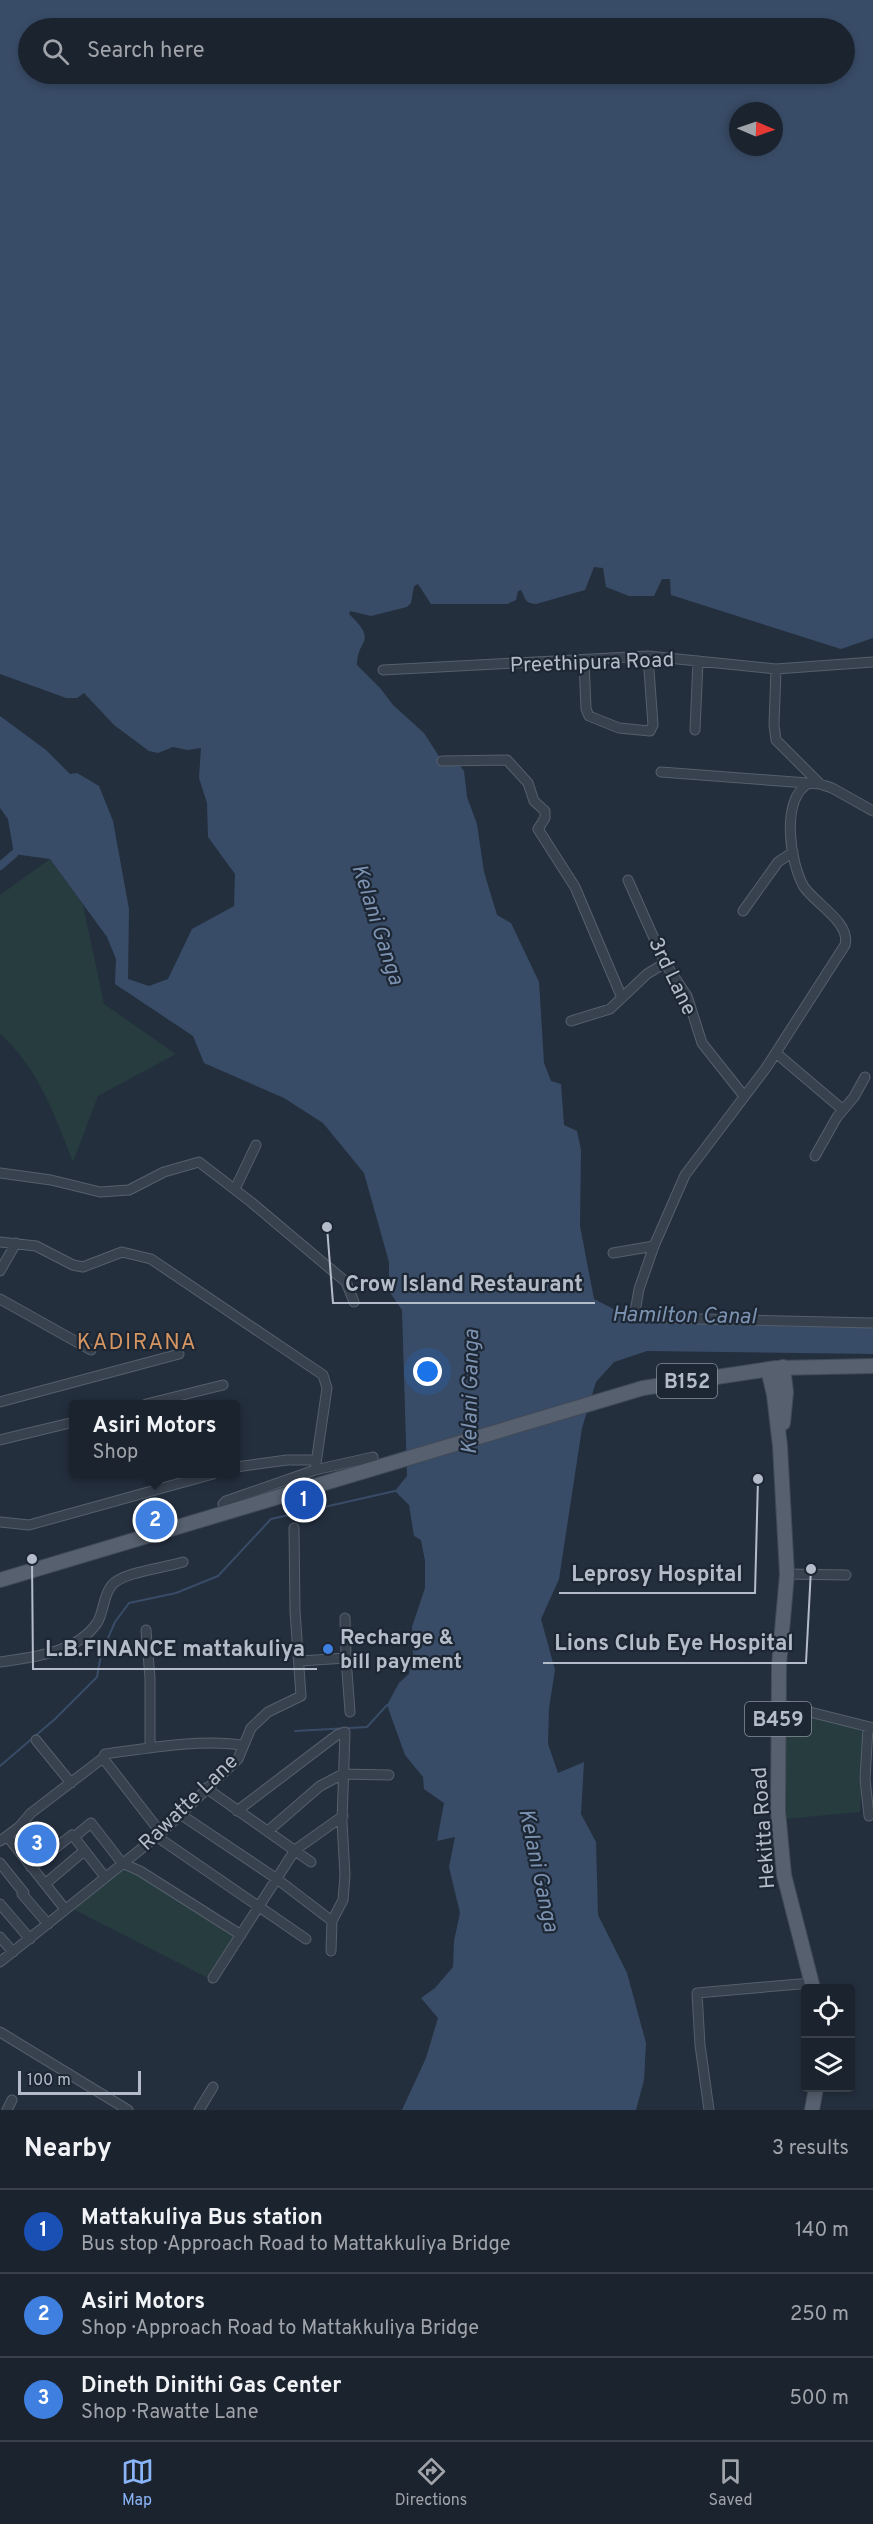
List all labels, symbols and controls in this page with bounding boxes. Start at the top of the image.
search box [18,18,855,84]
icon: search [39,35,72,68]
text: Search here [87,38,205,65]
north arrow [729,102,783,156]
street label: Preethipura Road [509,647,675,680]
water label: Kelani Ganga [344,861,409,989]
street label: 3rd Lane [641,933,702,1020]
callout: Crow Island Restaurant [333,1263,595,1303]
text: Crow Island Restaurant [345,1272,583,1299]
water label: Hamilton Canal [611,1302,758,1331]
water label: Kelani Ganga [457,1329,486,1455]
district label: KADIRANA [77,1330,197,1357]
your location [413,1357,442,1386]
road number: B152 [657,1364,717,1398]
popup [69,1400,240,1478]
text: Asiri Motors [92,1413,217,1440]
text: Shop [92,1440,138,1466]
pin: 1 [284,1478,324,1522]
pin: 2 [136,1498,174,1543]
callout: Leprosy Hospital [559,1553,755,1593]
text: Leprosy Hospital [571,1562,743,1589]
callout: Lions Club Eye Hospital [543,1623,806,1663]
place label: Recharge & bill payment [340,1625,462,1676]
callout: L.B.FINANCE mattakuliya [33,1629,317,1669]
text: Lions Club Eye Hospital [554,1631,794,1658]
text: L.B.FINANCE mattakuliya [45,1637,305,1664]
marker: Recharge & bill payment [321,1642,335,1656]
road number: B459 [745,1702,811,1736]
street label: Rawatte Lane [134,1749,245,1857]
street label: Hekitta Road [747,1766,782,1890]
water label: Kelani Ganga [511,1806,564,1935]
pin: 3 [18,1822,57,1866]
map controls [801,1984,855,2092]
button: locate [801,1984,855,2038]
button: layers [801,2038,855,2092]
scale bar [18,2068,141,2096]
text: 100 m [27,2071,71,2091]
text: Nearby [24,2133,112,2166]
text: 3 results [772,2136,849,2162]
text: Mattakuliya Bus station [81,2205,323,2232]
text: 1 [40,2218,48,2244]
text: 140 m [795,2218,849,2244]
text: Bus stop · Approach Road to Mattakkuliya Bridge [81,2232,510,2258]
text: Asiri Motors [81,2289,205,2316]
text: 2 [37,2302,50,2328]
text: 250 m [790,2302,849,2328]
text: Shop · Approach Road to Mattakkuliya Bridge [81,2316,479,2342]
text: Dineth Dinithi Gas Center [81,2373,341,2400]
text: 3 [38,2386,50,2412]
text: 500 m [789,2386,849,2412]
text: Shop · Rawatte Lane [81,2400,258,2426]
tab: Map [121,2455,154,2511]
tab: Directions [395,2455,467,2511]
tab: Saved [708,2455,752,2511]

